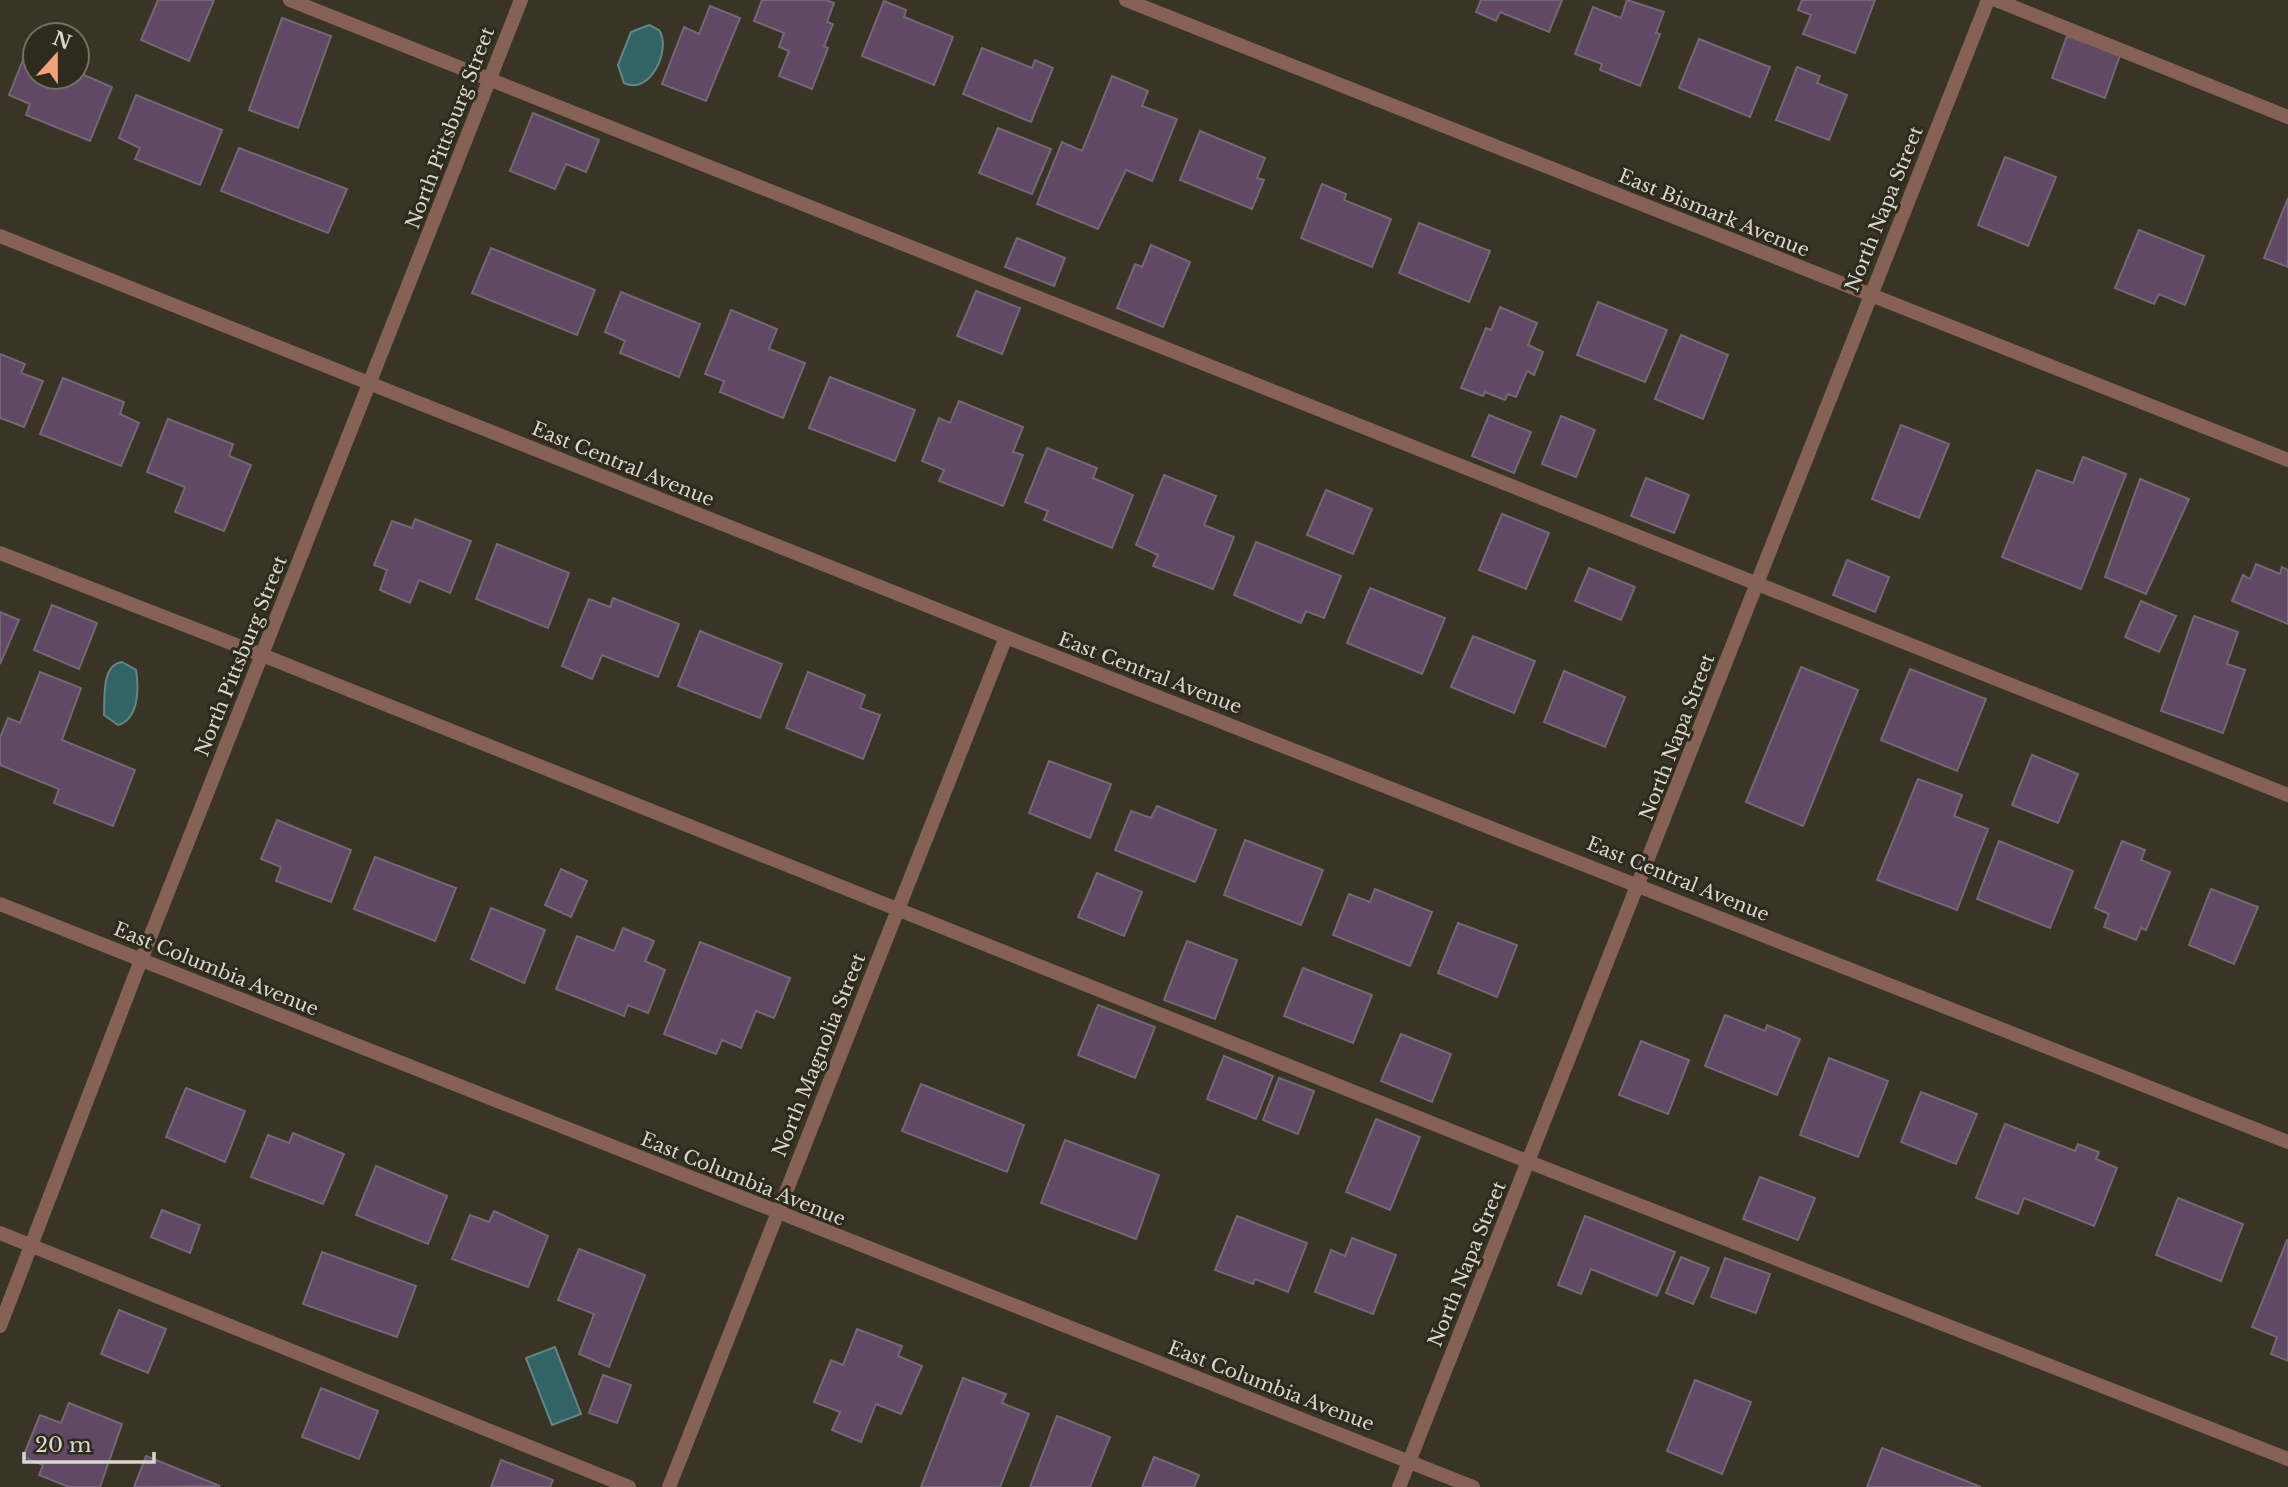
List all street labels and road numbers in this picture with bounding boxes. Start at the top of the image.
street label: North Pittsburg Street [401,23,499,232]
street label: North Napa Street [1840,122,1928,295]
street label: East Bismark Avenue [1615,164,1813,262]
street label: East Central Avenue [528,417,718,511]
street label: North Pittsburg Street [190,552,292,760]
street label: East Central Avenue [1055,627,1245,719]
street label: North Napa Street [1635,650,1720,824]
street label: East Central Avenue [1583,832,1773,926]
street label: East Columbia Avenue [110,917,322,1021]
street label: North Magnolia Street [768,949,871,1160]
street label: East Columbia Avenue [637,1127,849,1231]
street label: North Napa Street [1423,1177,1511,1350]
street label: East Columbia Avenue [1165,1336,1377,1436]

